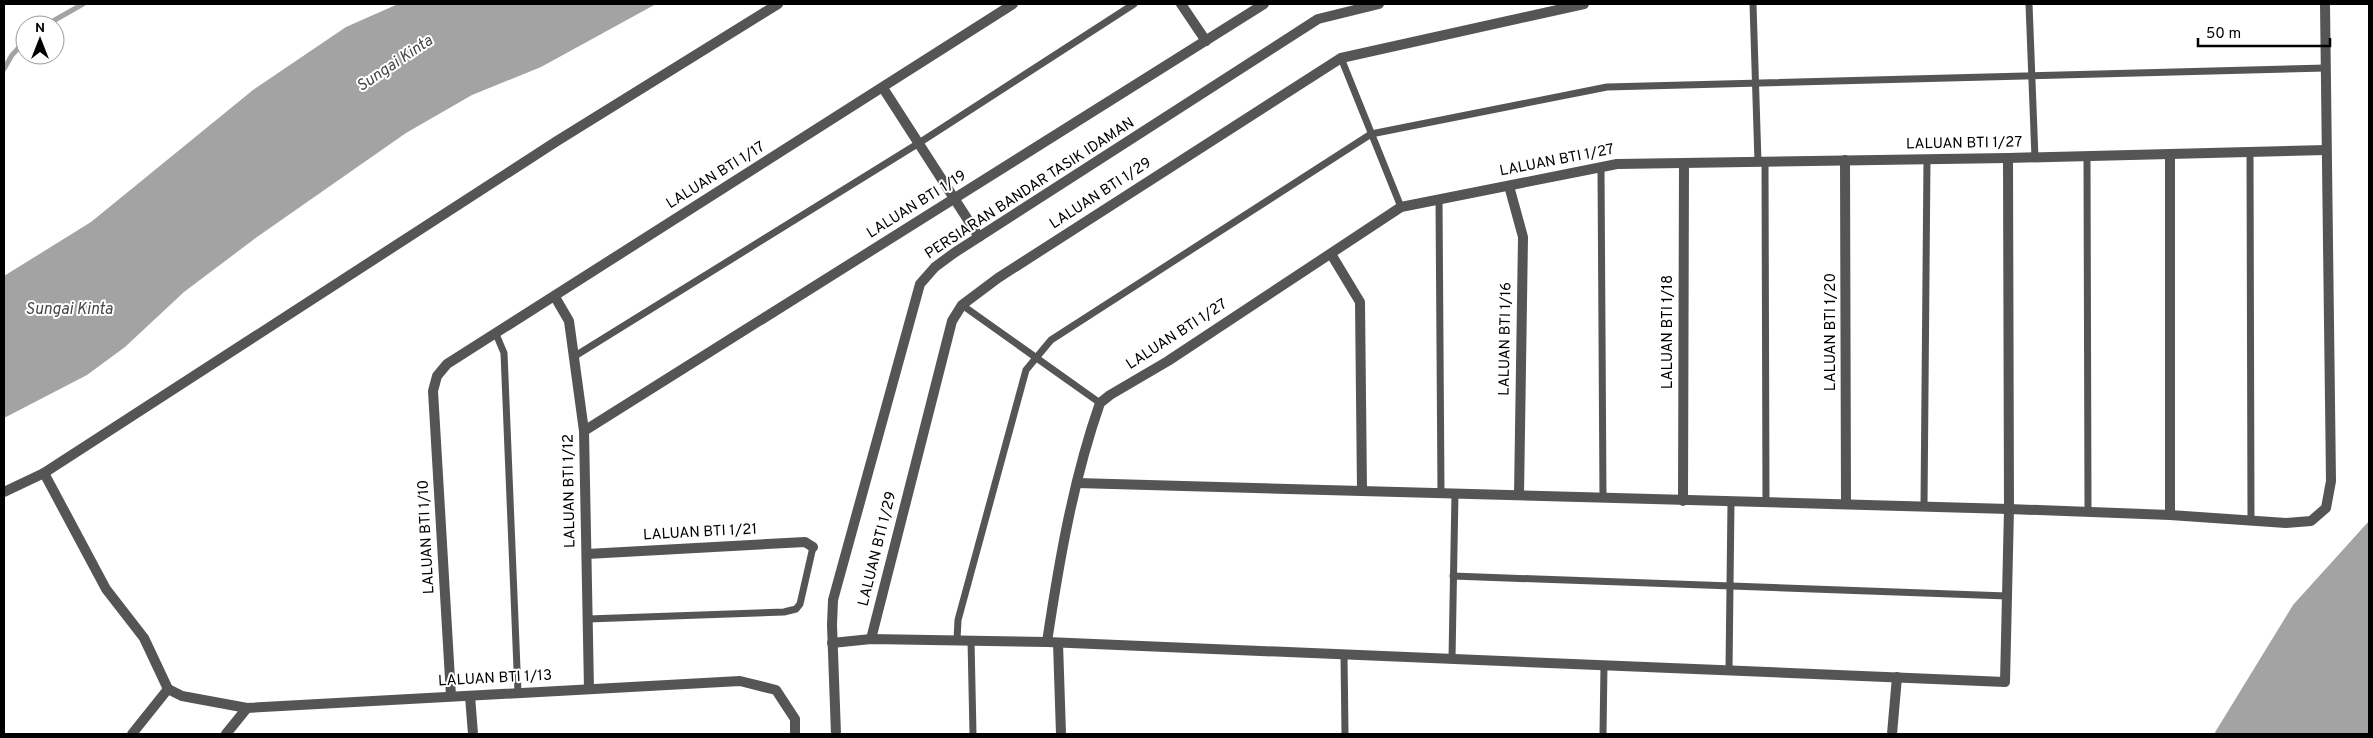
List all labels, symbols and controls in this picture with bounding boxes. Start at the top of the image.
north arrow [15,15,65,65]
scale bar [2198,15,2330,47]
text: N [35,20,45,37]
text: 50 m [2206,25,2241,44]
water label: Sungai Kinta [353,31,438,97]
street label: PERSIARAN BANDAR TASIK IDAMAN [922,114,1138,264]
street label: LALUAN BTI 1/27 [1906,133,2022,155]
street label: LALUAN BTI 1/17 [663,138,769,214]
street label: LALUAN BTI 1/27 [1498,141,1616,181]
street label: LALUAN BTI 1/29 [1047,154,1155,234]
street label: LALUAN BTI 1/19 [864,167,970,243]
street label: LALUAN BTI 1/20 [1822,273,1841,391]
street label: LALUAN BTI 1/18 [1659,275,1678,389]
street label: LALUAN BTI 1/16 [1496,282,1516,396]
street label: LALUAN BTI 1/27 [1123,295,1231,375]
water label: Sungai Kinta [25,300,114,320]
street label: LALUAN BTI 1/12 [560,434,580,548]
street label: LALUAN BTI 1/10 [415,479,439,595]
street label: LALUAN BTI 1/29 [855,490,901,608]
street label: LALUAN BTI 1/21 [642,521,758,545]
street label: LALUAN BTI 1/13 [438,667,552,691]

